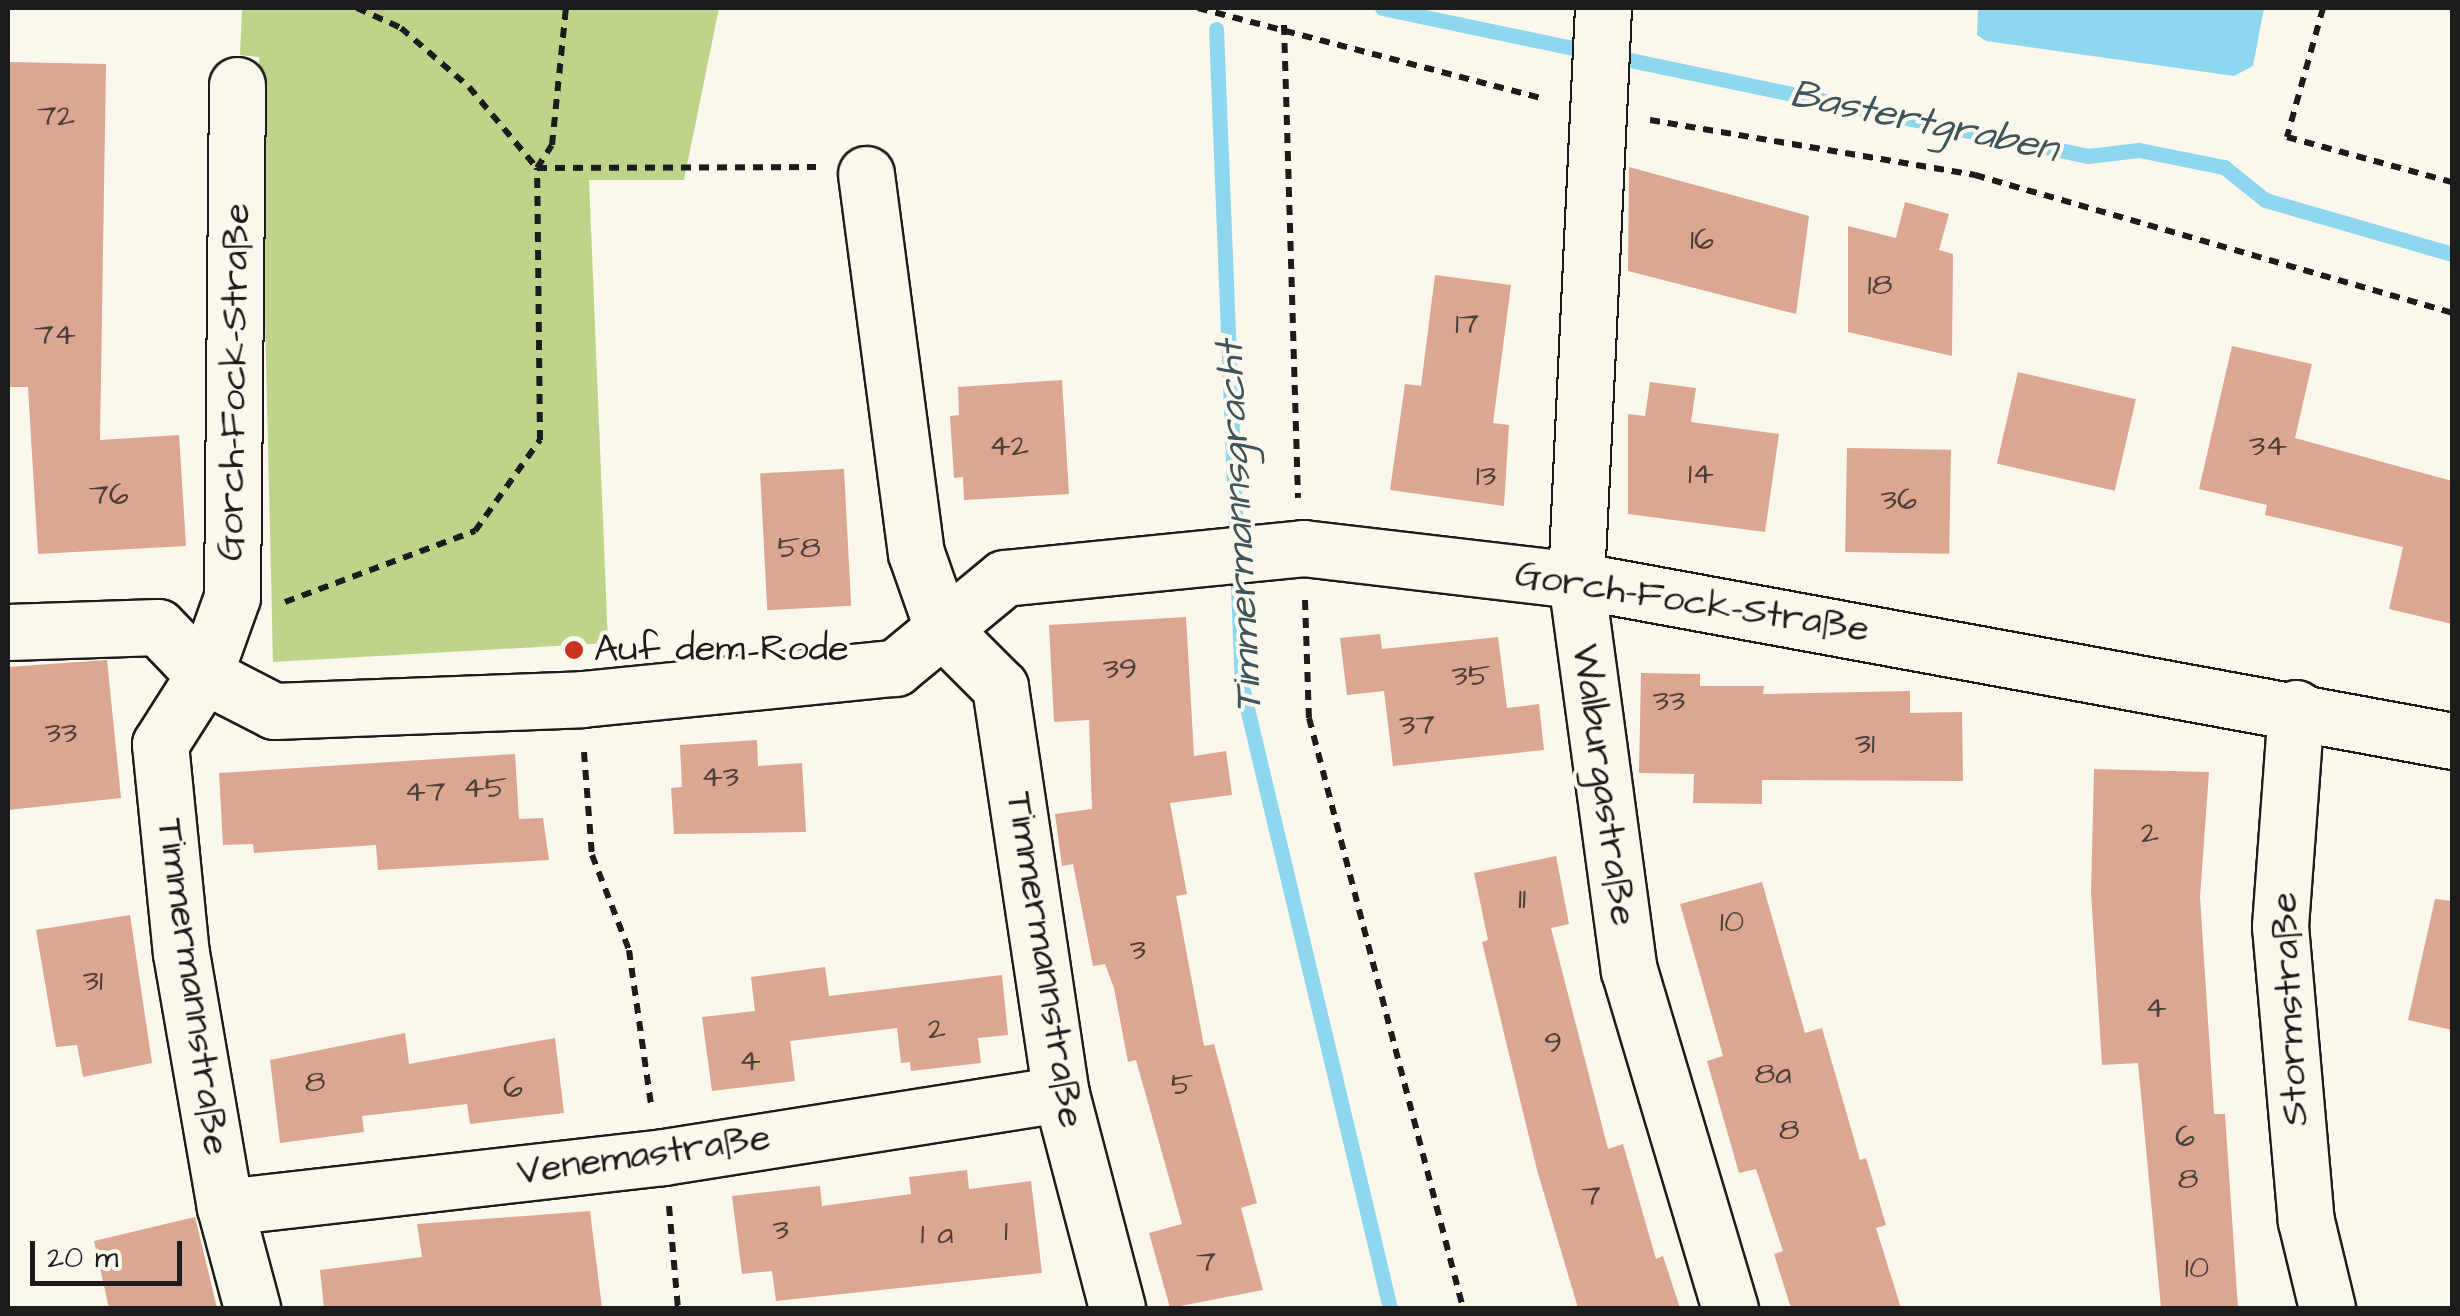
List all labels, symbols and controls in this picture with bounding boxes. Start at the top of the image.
water label: Bastertgraben [1786,70,2062,174]
house number: 72 [37,97,75,135]
street label: Gorch-Fock-Straße [209,203,261,561]
house number: 16 [1690,221,1714,259]
house number: 18 [1868,266,1892,304]
house number: 17 [1455,305,1479,343]
house number: 74 [34,316,76,354]
water label: Timmermannsgracht [1206,340,1274,714]
house number: 42 [989,427,1029,465]
house number: 34 [2249,427,2287,465]
house number: 14 [1688,455,1714,493]
house number: 13 [1476,457,1496,495]
house number: 76 [89,476,129,514]
house number: 36 [1881,481,1917,519]
house number: 58 [777,529,821,567]
street label: Gorch-Fock-Straße [1512,552,1872,654]
place label: Auf dem Rode [594,627,849,673]
marker: Auf dem Rode [563,639,585,661]
street label: Walburgastraße [1561,641,1645,929]
house number: 39 [1103,650,1137,688]
house number: 35 [1452,657,1490,695]
house number: 33 [1653,682,1685,720]
house number: 37 [1399,706,1435,744]
house number: 33 [45,714,77,752]
house number: 31 [1855,725,1875,763]
house number: 43 [701,758,739,796]
house number: 45 [463,769,507,807]
house number: 47 [404,773,446,811]
street label: Timmermannstraße [995,789,1093,1131]
house number: 2 [2141,814,2159,852]
street label: Timmermannstraße [146,816,238,1158]
house number: 11 [1518,880,1526,918]
street label: Stormstraße [2262,891,2320,1127]
house number: 10 [1720,903,1744,941]
house number: 3 [1130,931,1146,969]
house number: 31 [83,962,103,1000]
house number: 4 [2145,989,2167,1027]
house number: 2 [928,1010,946,1048]
house number: 9 [1544,1024,1562,1062]
house number: 4 [739,1042,761,1080]
house number: 8a [1754,1055,1792,1093]
house number: 8 [305,1063,325,1101]
house number: 5 [1171,1066,1193,1104]
house number: 6 [503,1069,523,1107]
house number: 8 [1779,1111,1799,1149]
street label: Venemastraße [514,1116,774,1196]
house number: 6 [2175,1118,2195,1156]
house number: 8 [2178,1160,2198,1198]
house number: 7 [1581,1177,1601,1215]
house number: 3 [773,1211,789,1249]
house number: 1 [1004,1212,1008,1250]
house number: 1 a [920,1215,954,1253]
scale bar [35,1221,188,1283]
text: 20 m [47,1237,118,1279]
house number: 7 [1196,1243,1216,1281]
house number: 10 [2185,1249,2209,1287]

